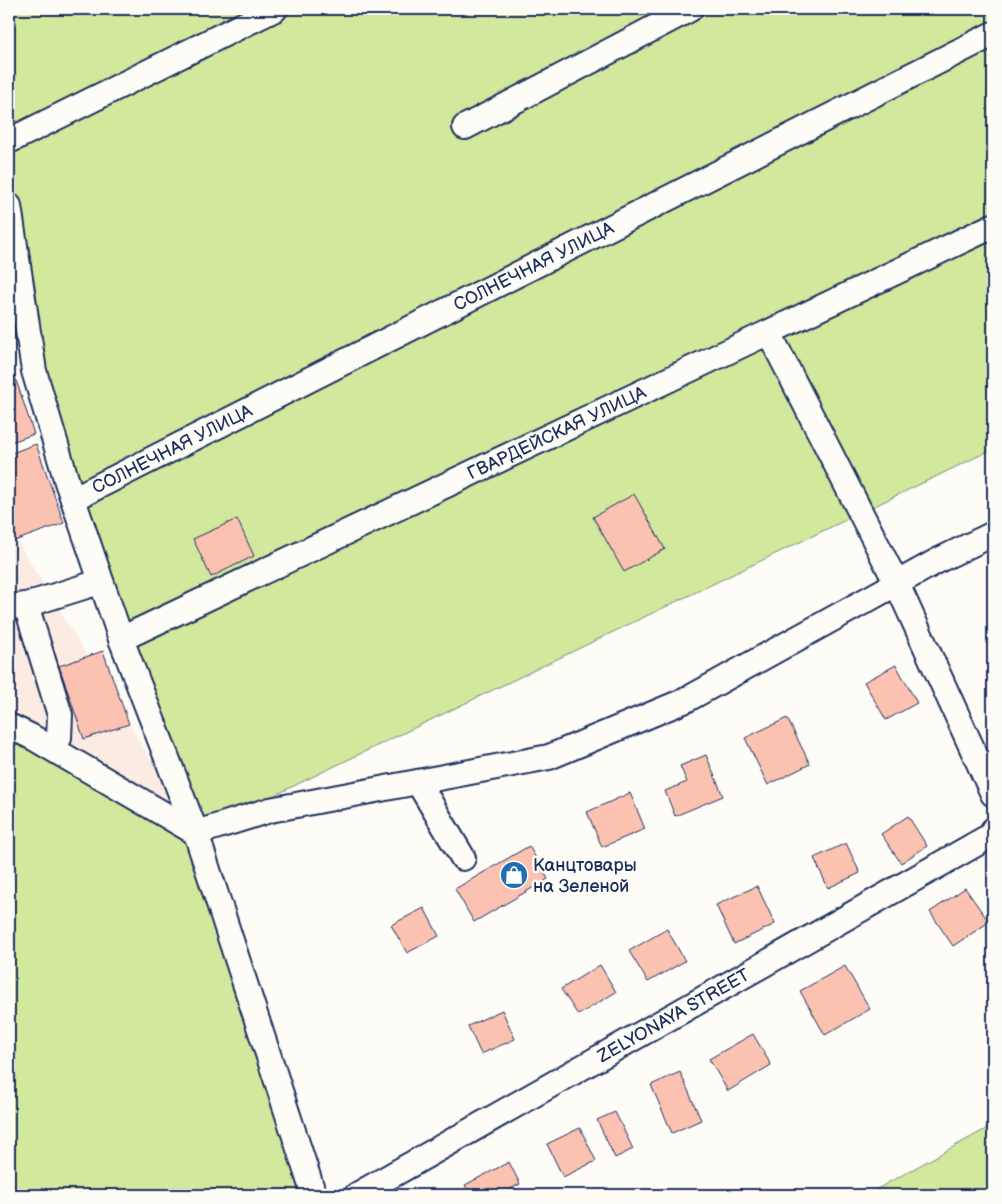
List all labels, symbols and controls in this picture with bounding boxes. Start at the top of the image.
street label: СОЛНЕЧНАЯ УЛИЦА [450,218,617,316]
street label: ГВАРДЕЙСКАЯ УЛИЦА [464,382,649,484]
street label: СОЛНЕЧНАЯ УЛИЦА [89,400,256,499]
place label: Канцтовары на Зеленой [533,855,637,897]
shop icon: Канцтовары на Зеленой [499,860,529,890]
street label: ZELYONAYA STREET [593,964,754,1068]

